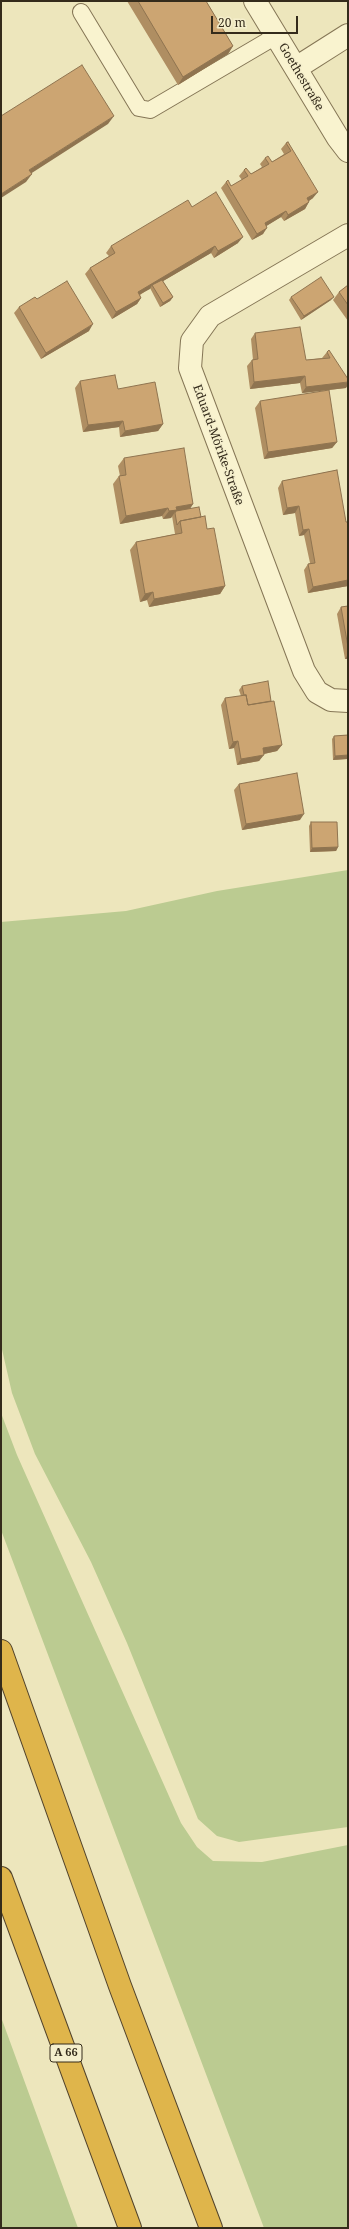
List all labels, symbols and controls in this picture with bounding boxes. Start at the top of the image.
scale bar [213,8,300,34]
text: 20 m [218,14,246,31]
street label: Goethestraße [275,41,327,113]
street label: Eduard-Mörike-Straße [189,383,247,507]
road number: A 66 [50,2044,82,2062]

